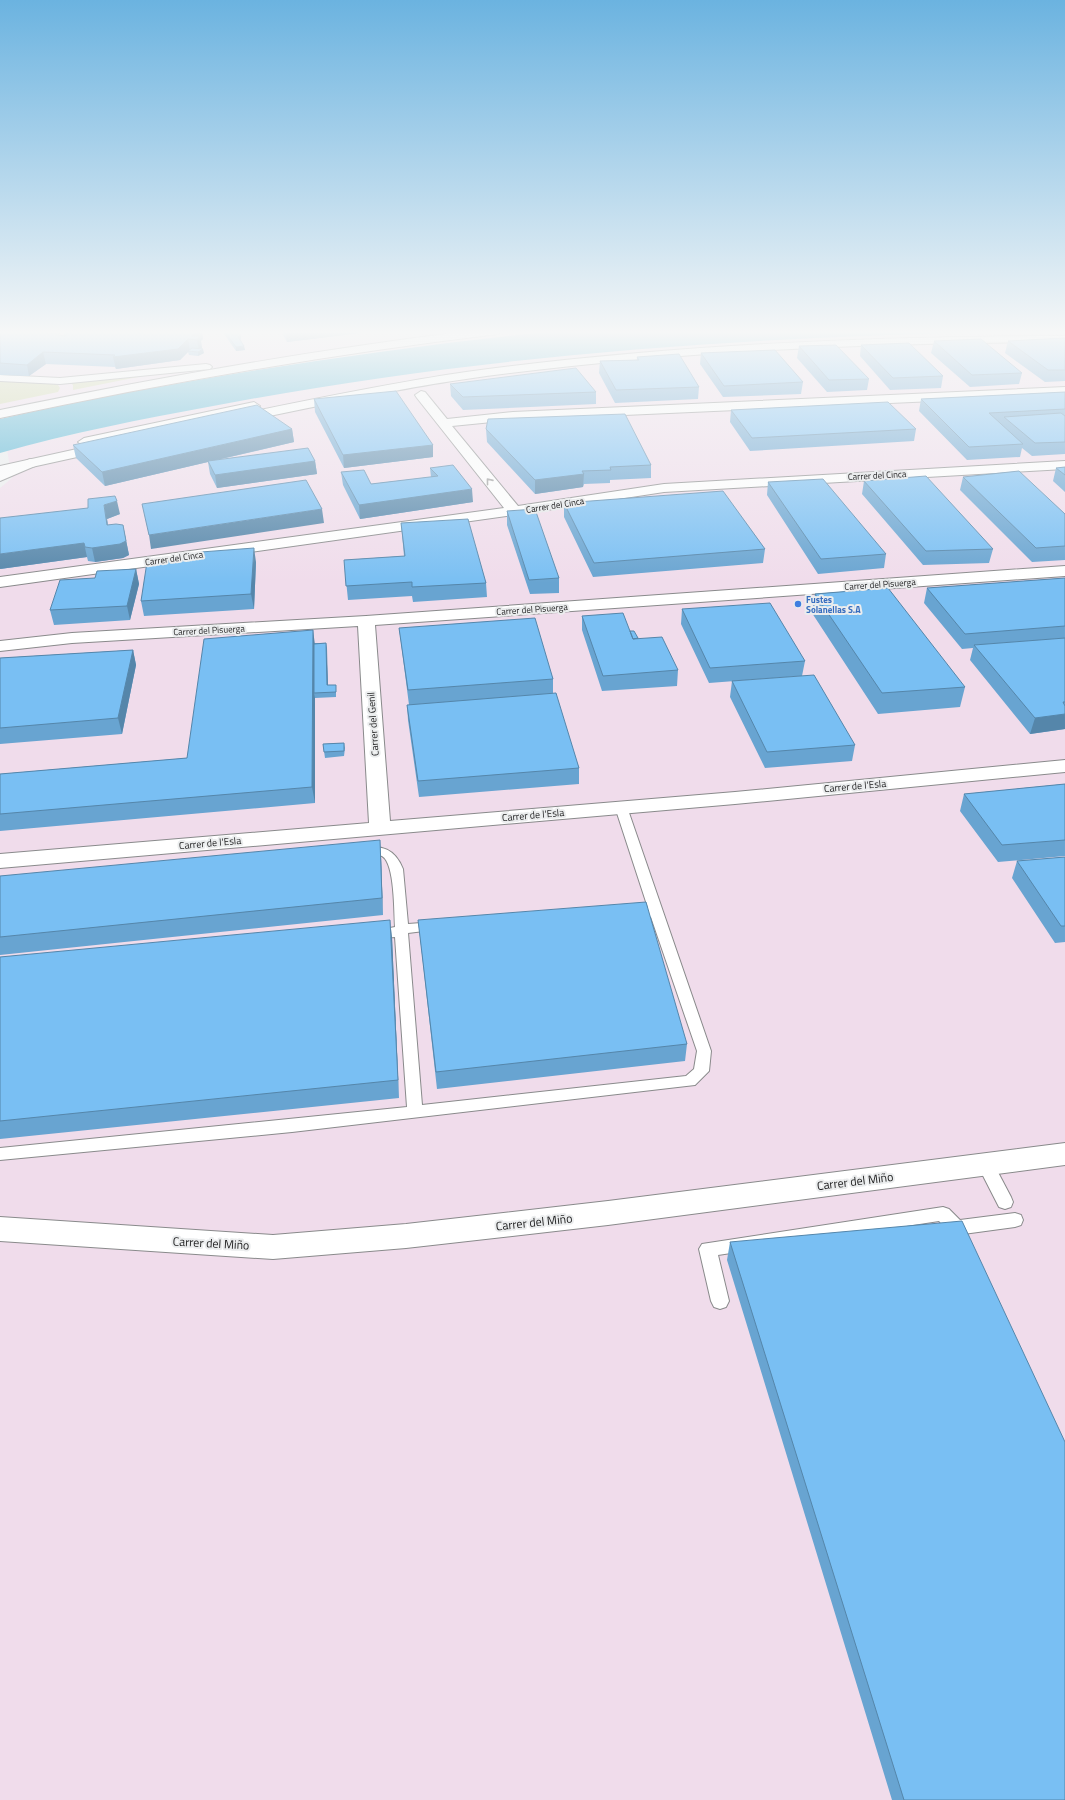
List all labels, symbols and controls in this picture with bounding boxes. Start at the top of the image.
street label: Carrer del Cinca [847,467,907,483]
one-way arrow [487,478,494,485]
street label: Carrer del Cinca [525,494,585,516]
street label: Carrer del Cinca [144,547,204,569]
street label: Carrer del Pisuerga [844,575,917,593]
place label: Fustes Solanellas S.A [806,593,861,616]
marker: Fustes Solanellas S.A [793,599,803,609]
street label: Carrer del Pisuerga [496,600,569,618]
street label: Carrer del Pisuerga [173,622,246,638]
street label: Carrer del Genil [363,692,383,756]
street label: Carrer de l'Esla [823,776,887,796]
street label: Carrer de l'Esla [501,805,565,825]
street label: Carrer de l'Esla [178,833,242,853]
street label: Carrer del Miño [816,1167,894,1195]
street label: Carrer del Miño [495,1209,573,1235]
street label: Carrer del Miño [172,1232,250,1254]

